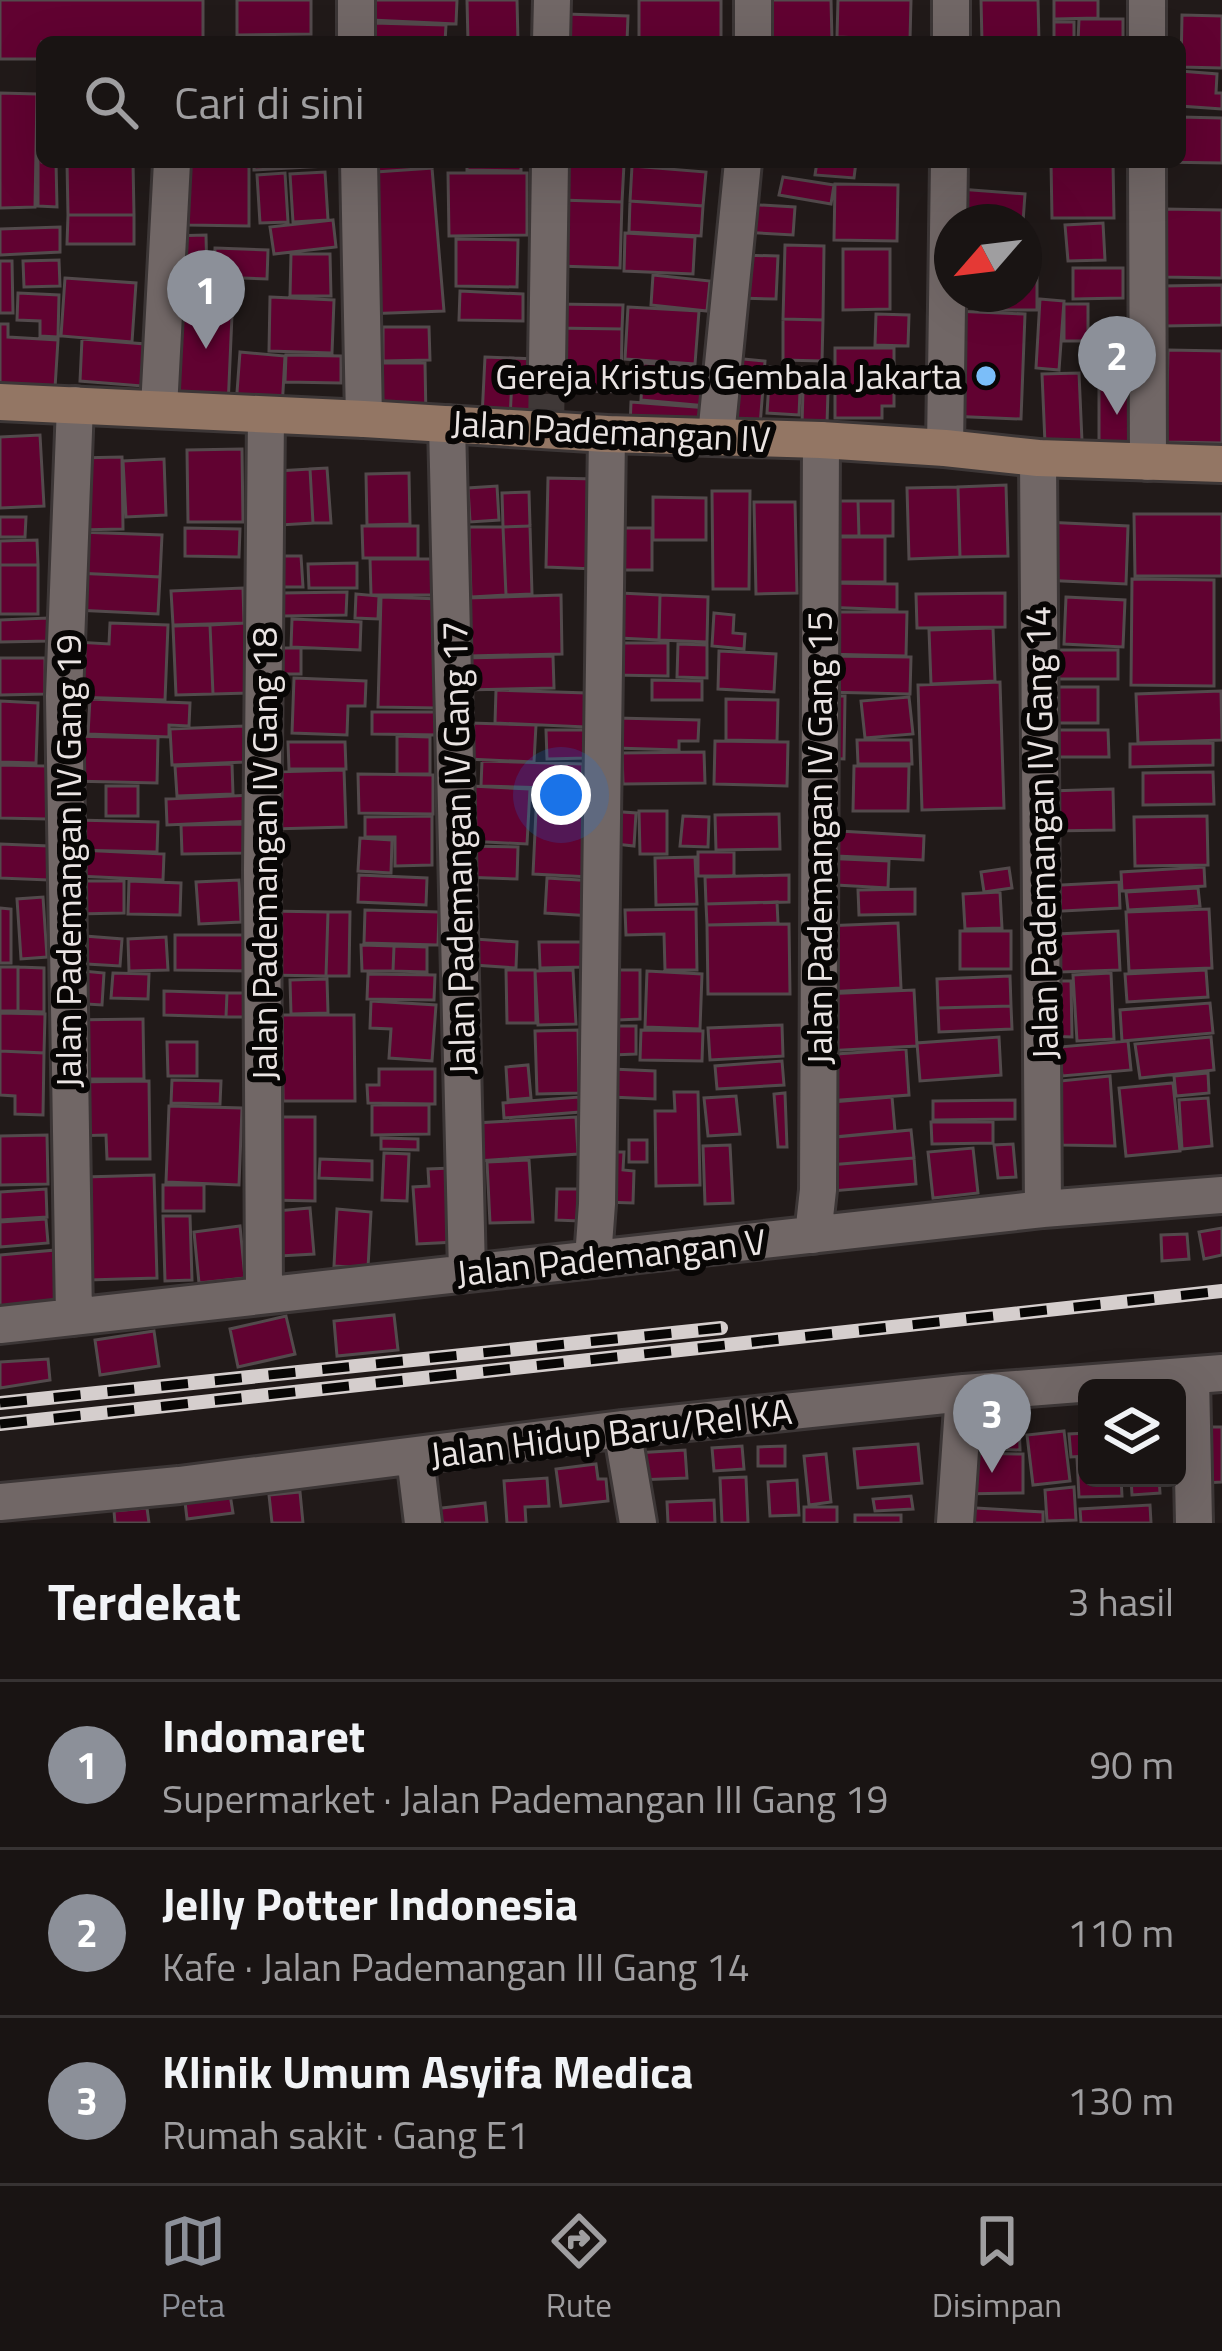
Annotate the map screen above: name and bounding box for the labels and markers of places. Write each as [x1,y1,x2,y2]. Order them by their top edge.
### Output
pin: 1 [167,250,245,349]
pin: 2 [1078,316,1156,415]
place label: Gereja Kristus Gembala Jakarta [495,348,962,403]
marker: Gereja Kristus Gembala Jakarta [973,363,999,389]
pin: 3 [953,1374,1031,1473]

